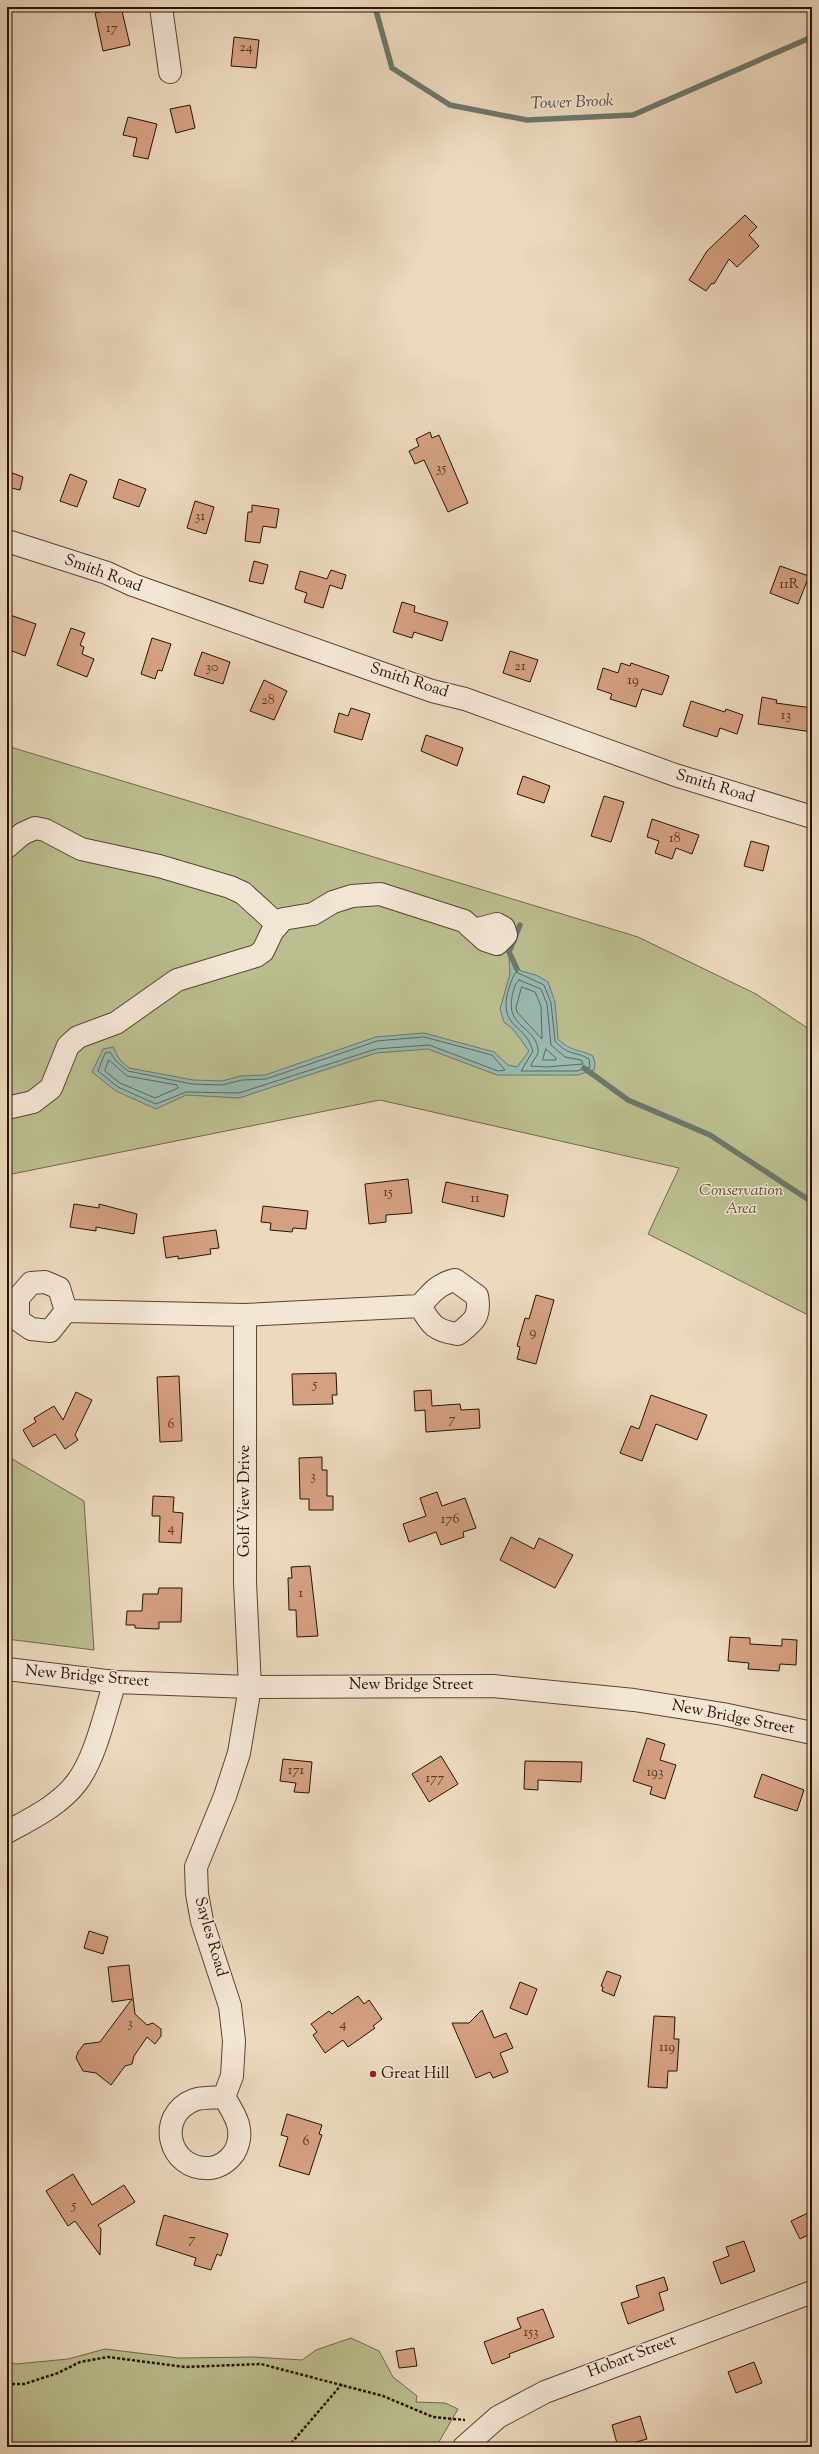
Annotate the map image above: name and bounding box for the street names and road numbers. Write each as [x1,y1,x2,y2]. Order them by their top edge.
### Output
street label: Smith Road [61,549,145,599]
street label: Smith Road [367,657,451,705]
street label: Smith Road [673,764,757,810]
street label: Golf View Drive [234,1445,257,1557]
street label: New Bridge Street [24,1660,151,1694]
street label: New Bridge Street [349,1674,474,1697]
street label: New Bridge Street [670,1695,797,1741]
street label: Sayles Road [188,1894,232,1980]
street label: Hobart Street [584,2329,680,2384]

